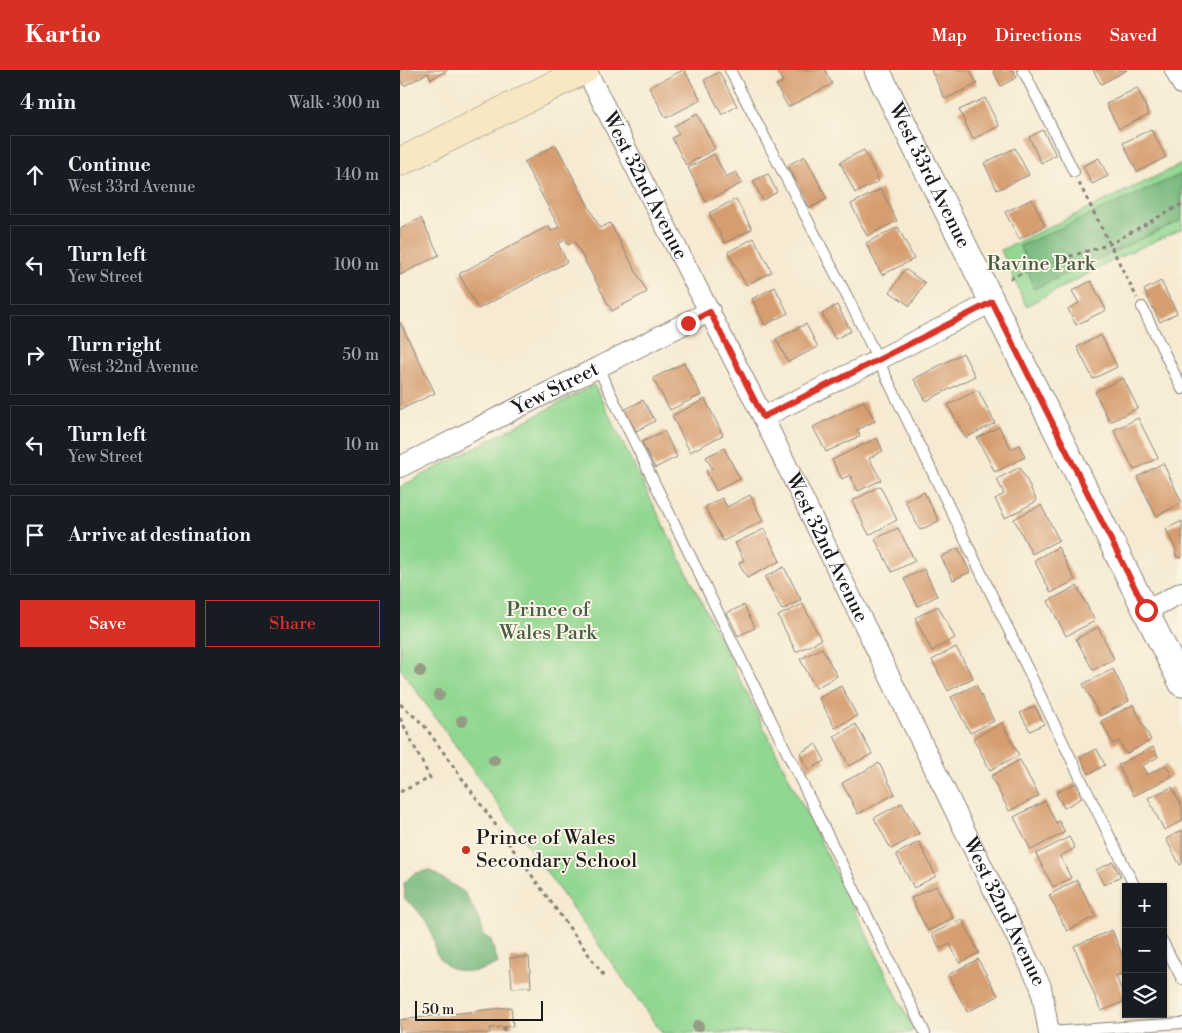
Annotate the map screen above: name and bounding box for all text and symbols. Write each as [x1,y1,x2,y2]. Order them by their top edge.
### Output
text: Kartio [25,20,101,50]
text: Map [931,24,967,47]
text: Directions [995,24,1082,47]
text: Saved [1110,24,1157,47]
text: 4 min [20,90,76,116]
text: Walk · 300 m [289,93,380,113]
street label: West 33rd Avenue [882,98,976,253]
street label: West 32nd Avenue [596,107,693,264]
text: Continue [68,153,151,177]
icon: ahead [21,161,49,189]
text: 140 m [335,165,379,185]
text: West 33rd Avenue [68,177,195,197]
text: Turn left [68,243,147,267]
icon: left [21,251,49,279]
park label: Ravine Park [987,252,1097,277]
text: 100 m [334,255,379,275]
text: Yew Street [68,267,143,287]
route end [677,312,700,335]
text: Turn right [68,333,161,357]
icon: right [21,341,49,369]
text: 50 m [342,345,379,365]
street label: Yew Street [507,356,603,422]
text: West 32nd Avenue [68,357,198,377]
text: Turn left [68,423,147,447]
icon: left [21,431,49,459]
text: 10 m [345,435,379,455]
text: Yew Street [68,447,143,467]
street label: West 32nd Avenue [779,468,874,626]
icon: arrive [21,521,49,549]
text: Arrive at destination [68,523,251,547]
park label: Prince of Wales Park [498,598,598,646]
route start [1135,599,1158,622]
button: Save [20,600,195,647]
button: Share [205,600,380,647]
place label: Prince of Wales Secondary School [476,826,637,874]
street label: West 32nd Avenue [957,832,1051,990]
marker: Prince of Wales Secondary School [460,844,472,856]
map controls [1122,883,1167,1018]
button: + [1122,883,1167,928]
button: − [1122,928,1167,973]
button: layers [1122,973,1167,1018]
scale bar [415,998,542,1021]
text: 50 m [422,1001,454,1019]

